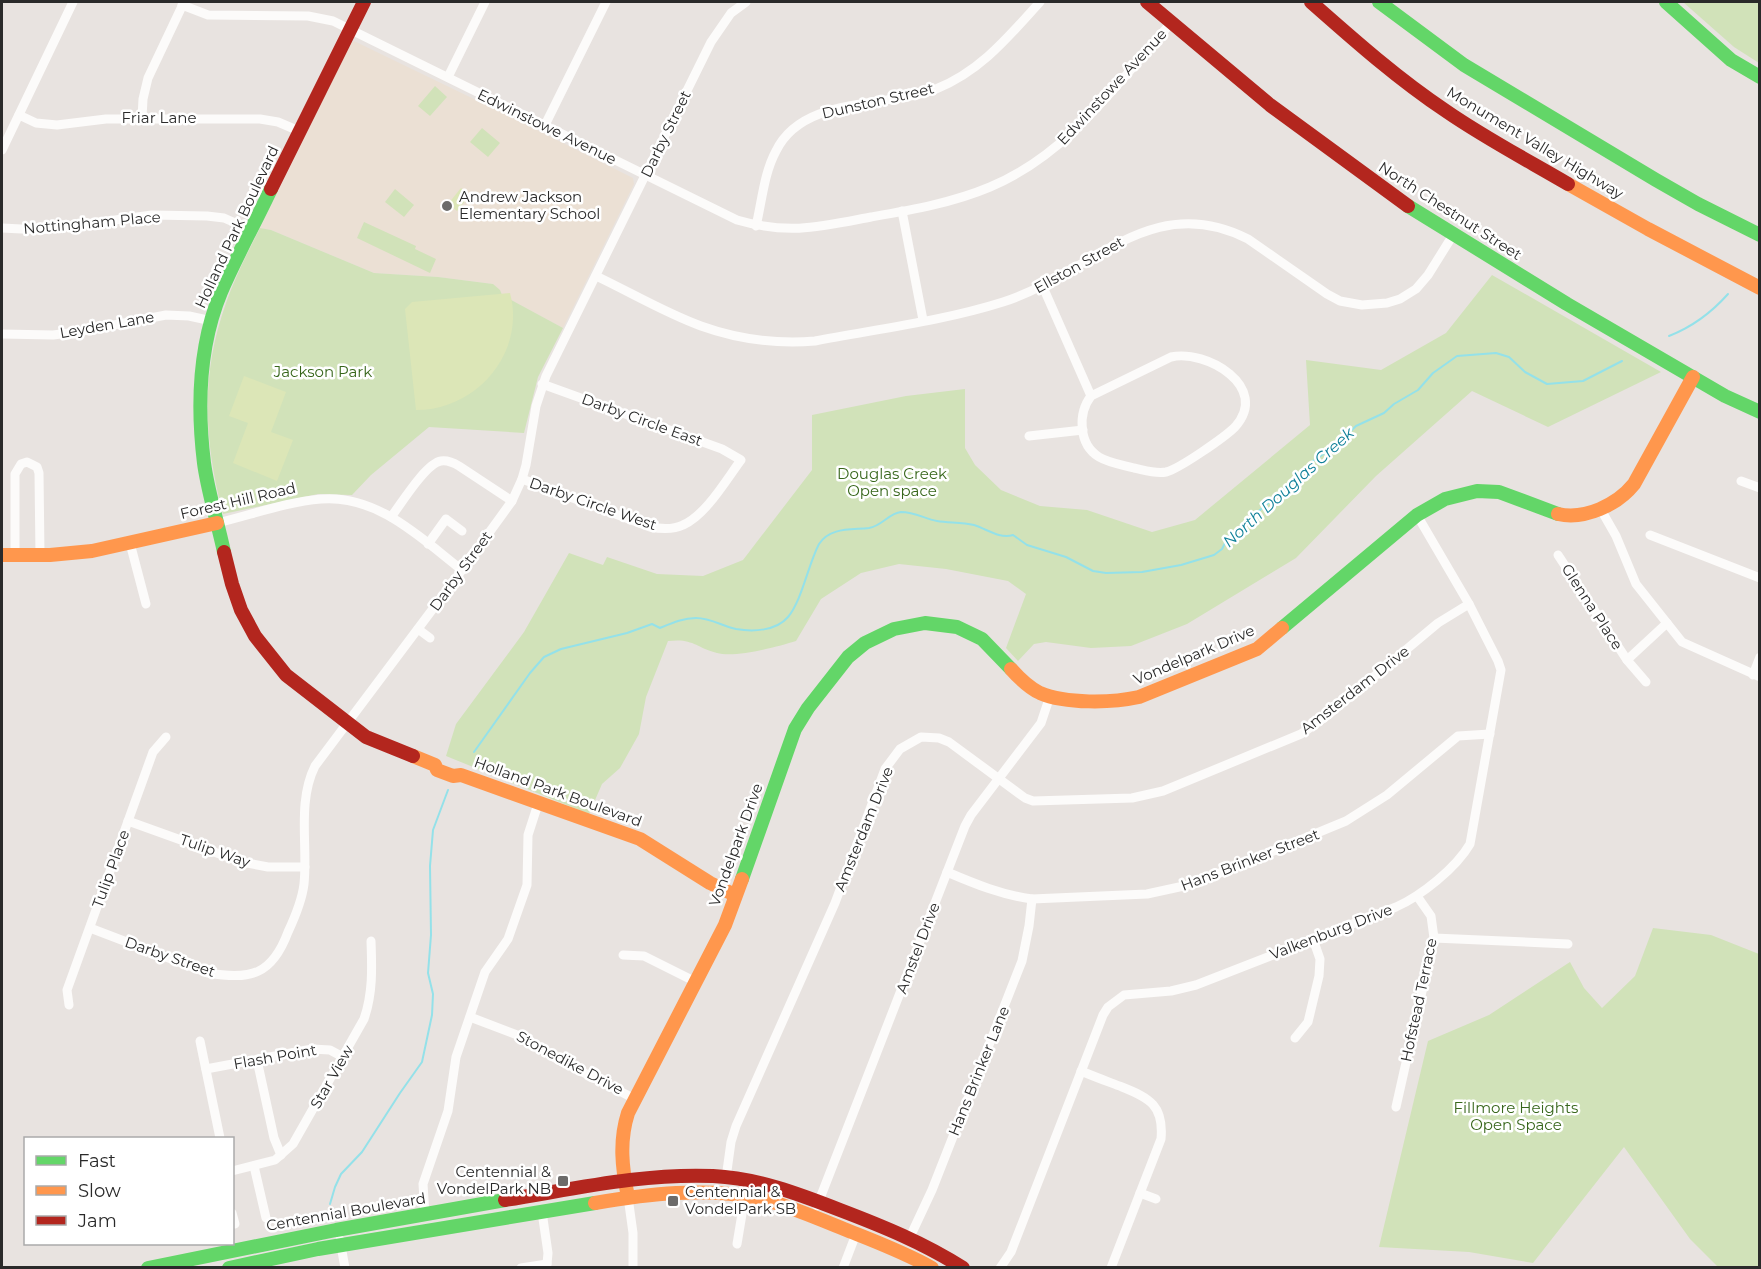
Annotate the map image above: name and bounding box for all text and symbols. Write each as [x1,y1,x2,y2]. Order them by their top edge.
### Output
street label: Edwinstowe Avenue [1053,24,1171,149]
street label: Dunston Street [820,78,936,123]
street label: Monument Valley Highway [1443,82,1628,203]
street label: Edwinstowe Avenue [475,85,620,168]
street label: Darby Street [636,87,695,180]
street label: Friar Lane [122,108,196,127]
street label: Holland Park Boulevard [190,142,283,311]
street label: North Chestnut Street [1375,157,1525,264]
place label: Andrew Jackson Elementary School [459,187,600,223]
marker: Andrew Jackson Elementary School [440,199,454,213]
street label: Nottingham Place [22,207,161,238]
street label: Ellston Street [1030,232,1127,297]
street label: Leyden Lane [58,307,156,342]
park label: Jackson Park [273,362,372,381]
street label: Darby Circle East [579,389,705,450]
water label: North Douglas Creek [1219,422,1359,551]
park label: Douglas Creek Open space [837,464,947,500]
street label: Darby Circle West [527,473,659,534]
street label: Forest Hill Road [178,478,298,523]
street label: Darby Street [425,527,496,615]
street label: Glenna Place [1558,560,1627,653]
street label: Vondelpark Drive [1130,620,1257,689]
street label: Amsterdam Drive [1297,641,1413,738]
street label: Holland Park Boulevard [472,752,645,831]
street label: Amsterdam Drive [830,764,897,894]
street label: Vondelpark Drive [704,781,767,909]
street label: Hans Brinker Street [1178,824,1322,895]
street label: Tulip Place [88,827,133,910]
street label: Tulip Way [177,830,254,872]
street label: Valkenburg Drive [1267,899,1395,964]
street label: Amstel Drive [891,900,944,996]
street label: Darby Street [122,932,218,981]
street label: Hofstead Terrace [1396,936,1441,1063]
street label: Hans Brinker Lane [944,1003,1013,1139]
street label: Stonedike Drive [513,1026,627,1099]
street label: Flash Point [232,1040,318,1073]
street label: Star View [306,1041,358,1112]
park label: Fillmore Heights Open Space [1454,1098,1578,1134]
legend [24,1137,234,1245]
text: Fast [78,1150,116,1172]
place label: Centennial & VondelPark NB [437,1162,551,1198]
marker: Centennial & VondelPark NB [556,1174,570,1188]
text: Slow [78,1180,121,1202]
place label: Centennial & VondelPark SB [685,1182,796,1218]
street label: Centennial Boulevard [265,1188,427,1235]
marker: Centennial & VondelPark SB [666,1194,680,1208]
text: Jam [77,1210,117,1232]

